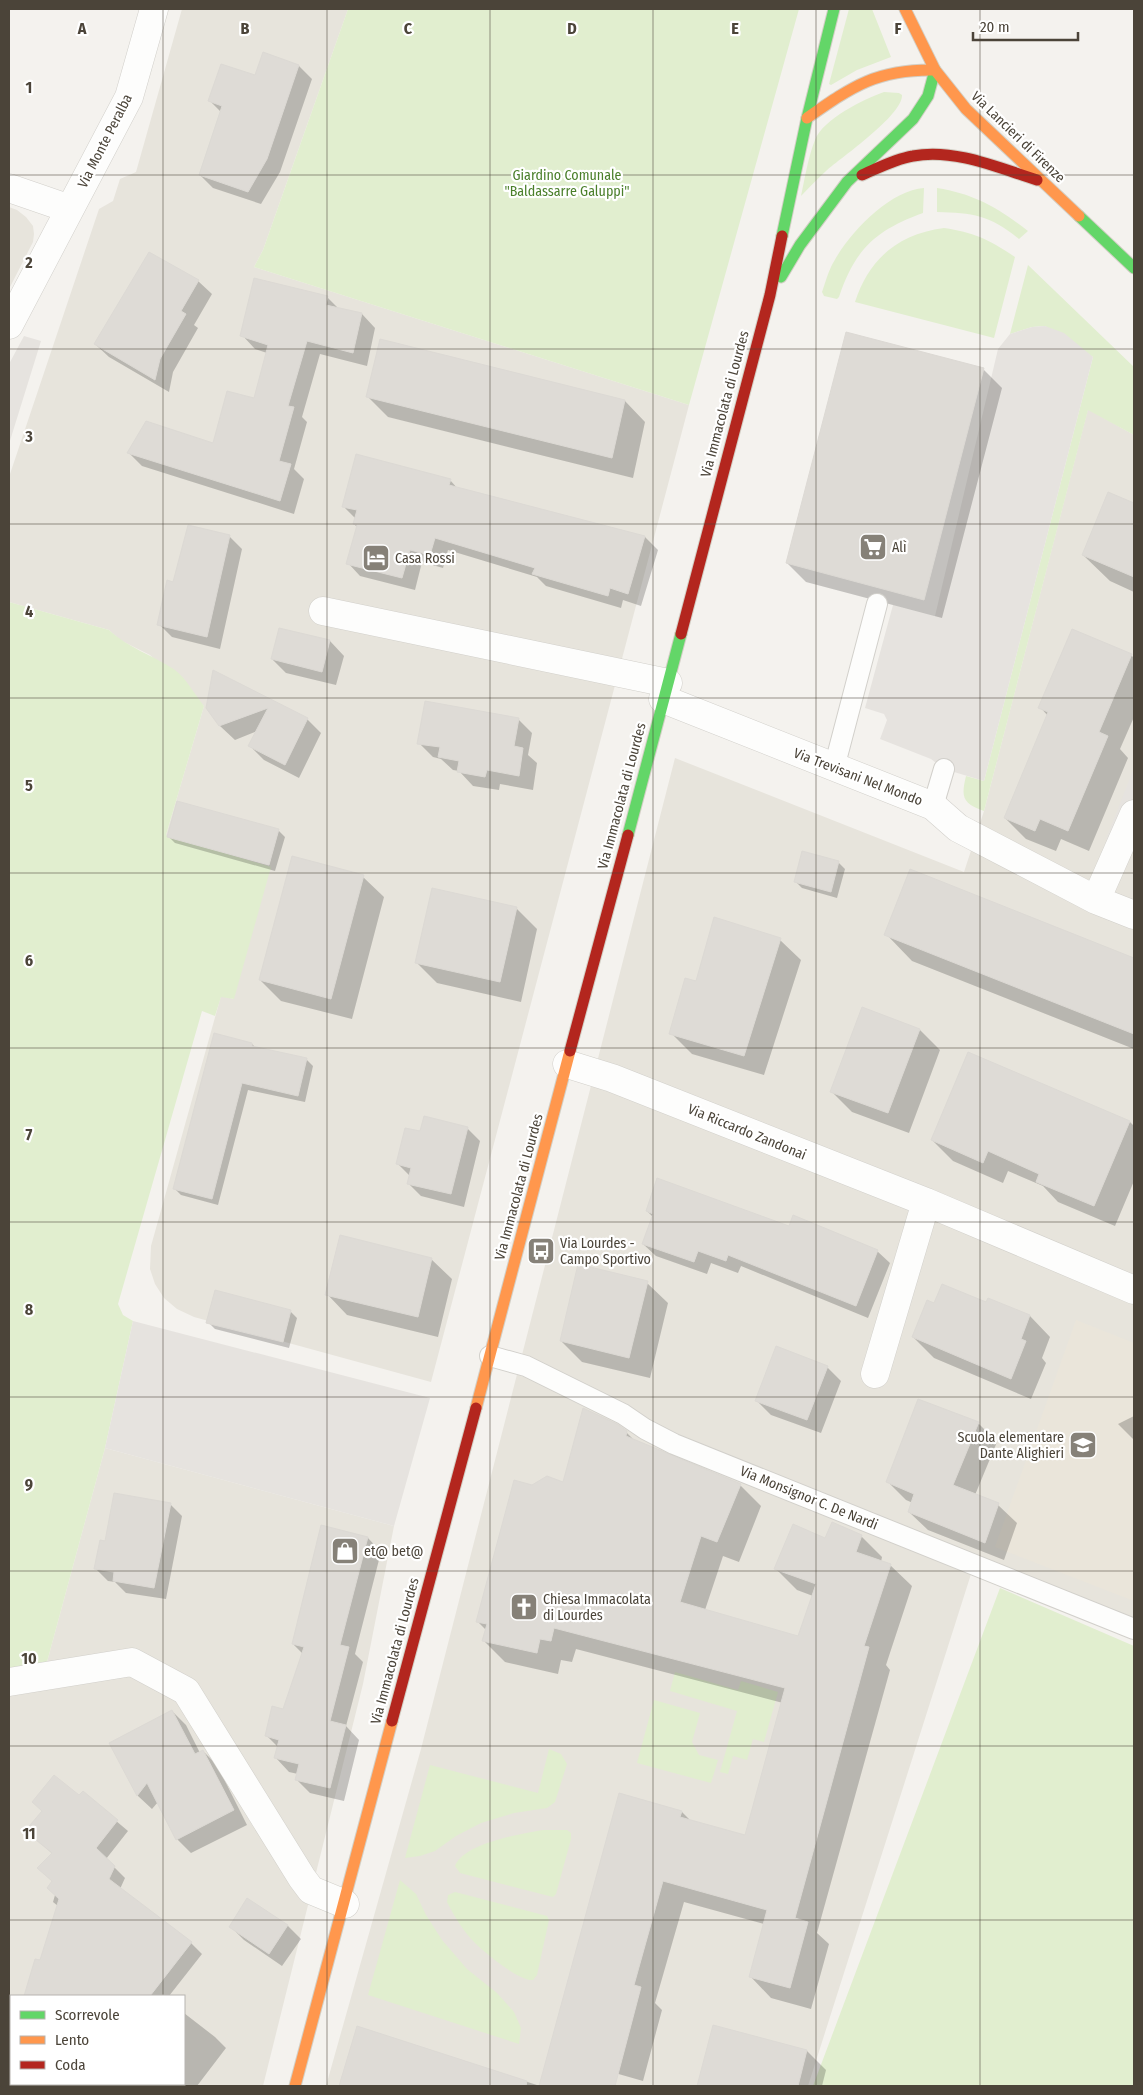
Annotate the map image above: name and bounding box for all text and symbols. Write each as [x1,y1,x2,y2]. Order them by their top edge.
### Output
scale bar [973,10,1078,42]
text: 20 m [980,18,1010,36]
text: A [77,19,87,38]
text: B [241,19,250,38]
text: C [404,19,413,38]
text: D [567,19,577,38]
text: E [731,19,739,38]
text: F [894,19,902,38]
text: 1 [26,78,32,97]
street label: Via Lancieri di Firenze [968,88,1069,186]
street label: Via Monte Peralba [74,91,136,191]
park label: Giardino Comunale "Baldassarre Galuppi" [504,167,630,200]
text: 2 [24,253,33,272]
street label: Via Immacolata di Lourdes [697,329,753,479]
text: 3 [24,427,33,446]
supermarket icon: Alì [858,532,888,562]
place label: Alì [892,539,907,556]
hotel icon: Casa Rossi [361,543,391,573]
place label: Casa Rossi [395,550,455,567]
text: 4 [25,602,33,621]
street label: Via Immacolata di Lourdes [594,721,650,871]
street label: Via Trevisani Nel Mondo [791,745,925,809]
text: 5 [25,776,33,795]
text: 6 [25,951,33,970]
street label: Via Riccardo Zandonai [685,1100,809,1164]
street label: Via Immacolata di Lourdes [491,1112,547,1262]
text: 7 [26,1125,33,1144]
place label: Via Lourdes - Campo Sportivo [560,1235,651,1268]
bus stop icon: Via Lourdes - Campo Sportivo [526,1236,556,1266]
text: 8 [25,1300,34,1319]
place label: Scuola elementare Dante Alighieri [957,1429,1064,1462]
school or university icon: Scuola elementare Dante Alighieri [1068,1430,1098,1460]
street label: Via Monsignor C. De Nardi [738,1463,880,1533]
text: 9 [25,1475,33,1494]
shop icon: et@ bet@ [330,1536,360,1566]
place label: et@ bet@ [364,1543,423,1560]
street label: Via Immacolata di Lourdes [367,1576,423,1726]
place label: Chiesa Immacolata di Lourdes [543,1591,651,1624]
church icon: Chiesa Immacolata di Lourdes [509,1592,539,1622]
text: 10 [21,1649,37,1668]
text: 11 [22,1824,36,1843]
legend [10,1995,185,2085]
text: Scorrevole [55,2006,120,2024]
text: Lento [55,2031,89,2049]
text: Coda [55,2056,86,2074]

